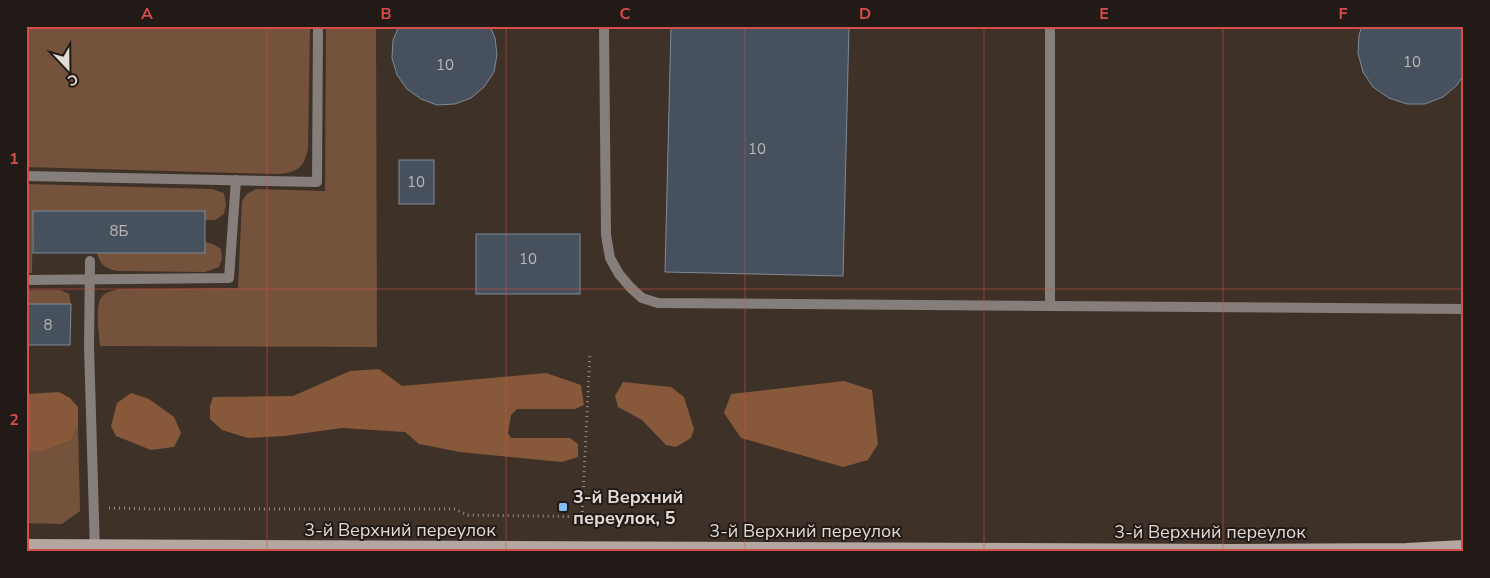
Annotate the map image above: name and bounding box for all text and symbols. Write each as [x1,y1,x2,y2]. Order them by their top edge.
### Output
text: A [141,3,153,25]
text: B [380,3,392,25]
text: C [620,3,631,25]
text: D [859,3,871,25]
text: E [1099,3,1109,25]
text: F [1339,3,1348,25]
north arrow [42,42,92,92]
house number: 10 [1403,52,1421,72]
house number: 10 [436,55,454,75]
text: С [64,69,81,90]
house number: 10 [748,139,766,159]
text: 1 [9,148,19,170]
house number: 10 [407,172,425,192]
house number: 8Б [110,221,129,241]
house number: 10 [519,249,537,269]
house number: 8 [43,315,53,335]
text: 2 [9,409,19,431]
place label: 3-й Верхний переулок, 5 [573,485,683,530]
marker: 3-й Верхний переулок, 5 [557,501,569,513]
street label: 3-й Верхний переулок [304,518,496,542]
street label: 3-й Верхний переулок [709,519,901,543]
street label: 3-й Верхний переулок [1114,520,1306,544]

